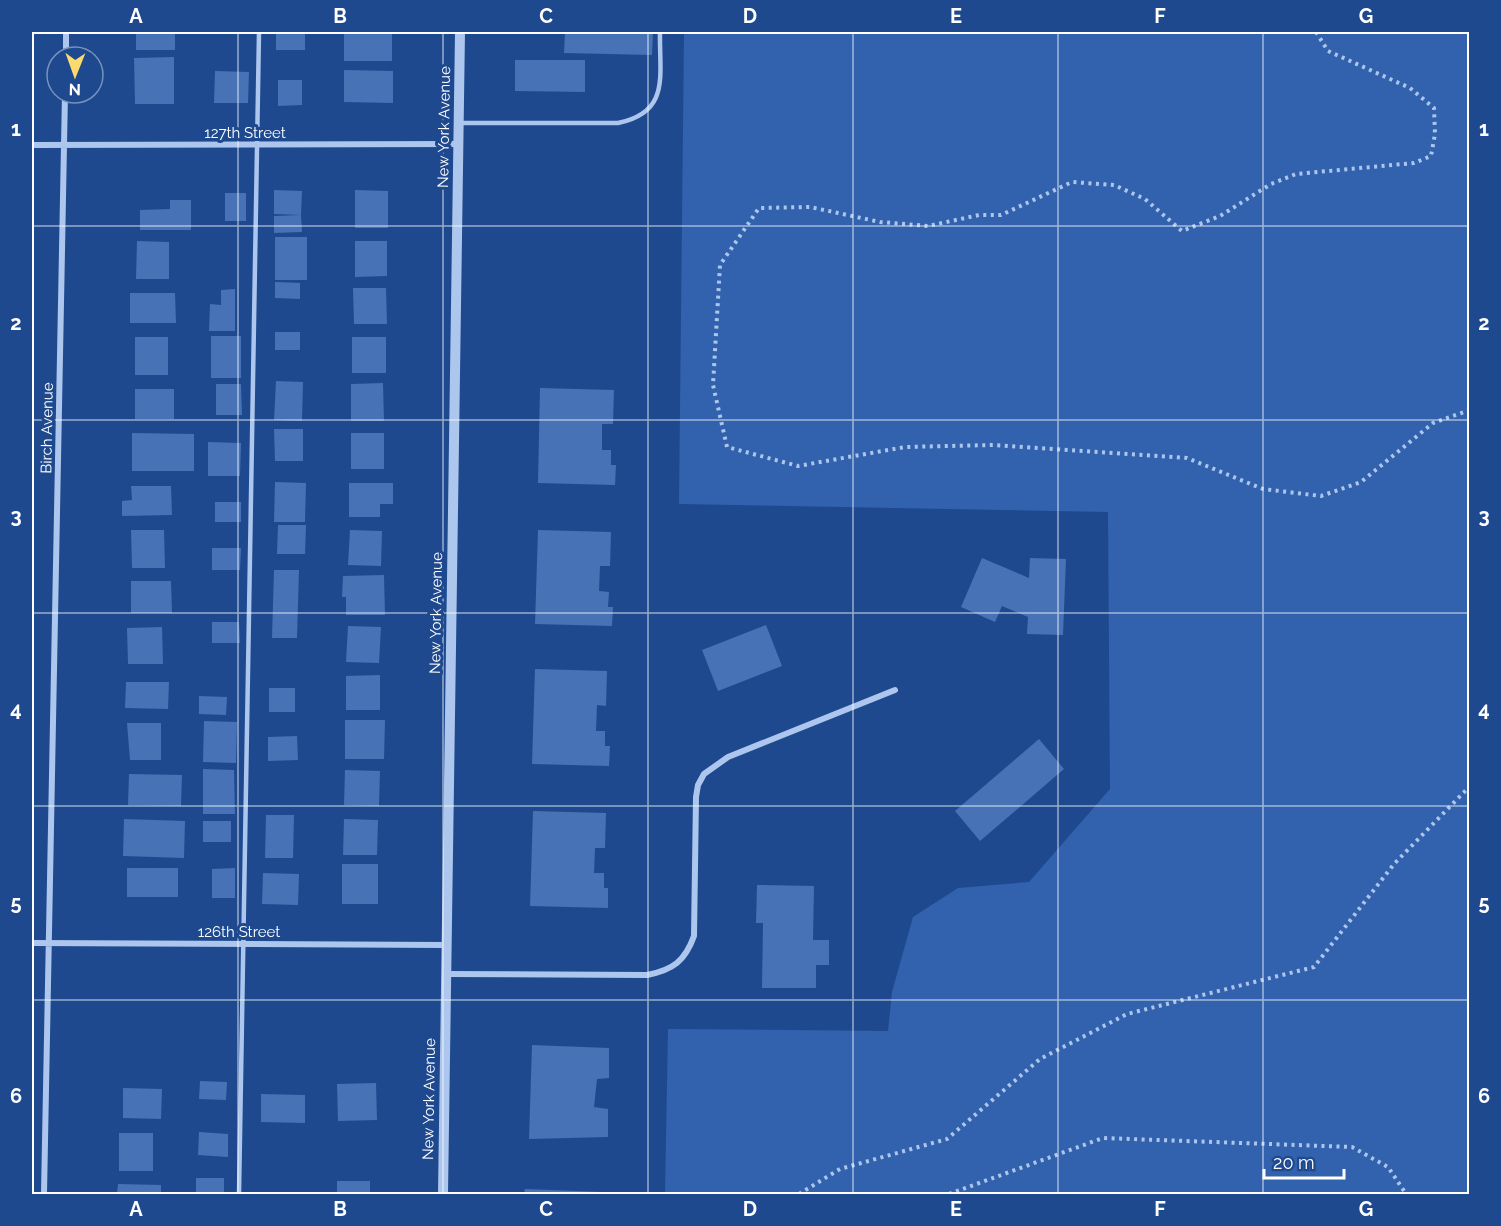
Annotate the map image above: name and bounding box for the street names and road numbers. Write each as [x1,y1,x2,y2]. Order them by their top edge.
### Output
street label: New York Avenue [434,66,454,188]
street label: 127th Street [204,124,286,142]
street label: Birch Avenue [37,382,57,474]
street label: New York Avenue [426,552,446,674]
street label: 126th Street [198,923,280,941]
street label: New York Avenue [419,1038,439,1160]

